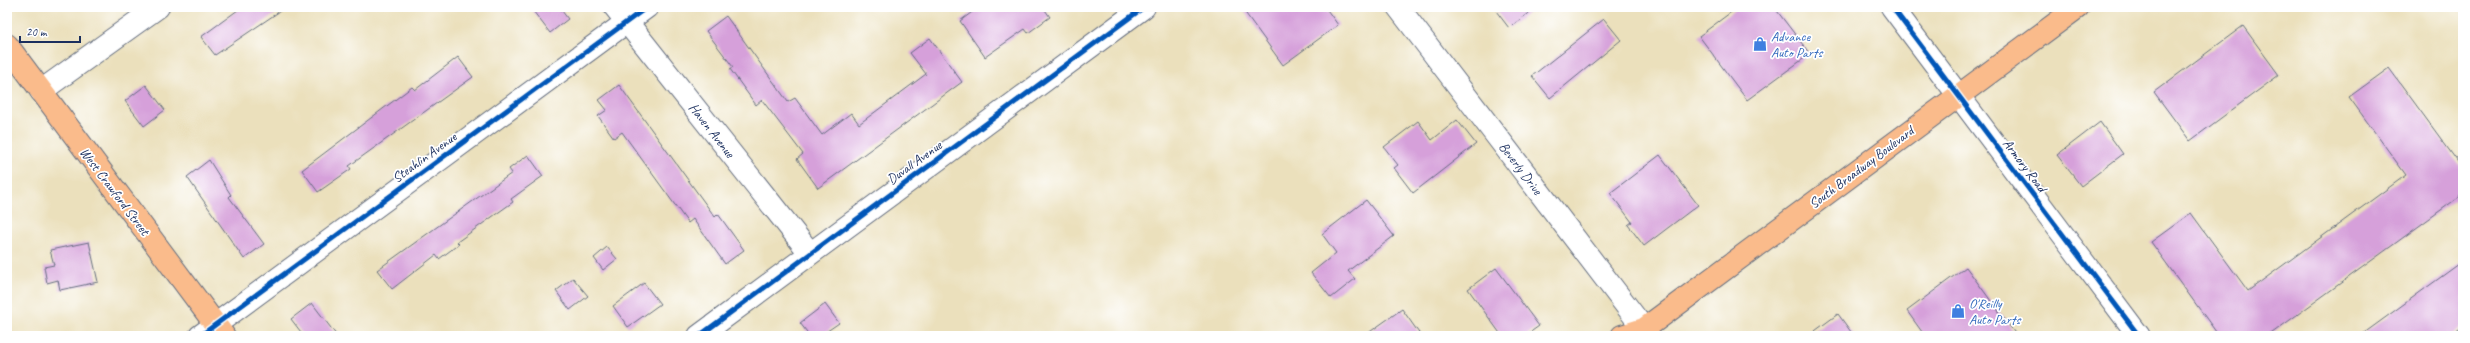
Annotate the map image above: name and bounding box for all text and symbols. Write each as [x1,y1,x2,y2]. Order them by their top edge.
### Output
scale bar [20,18,80,44]
text: 20 m [26,24,48,40]
place label: Advance Auto Parts [1771,28,1823,61]
shop icon: Advance Auto Parts [1752,36,1768,52]
street label: Haven Avenue [685,100,739,162]
street label: South Broadway Boulevard [1806,121,1919,212]
street label: Steahlin Avenue [389,128,461,186]
street label: Armory Road [1999,135,2052,197]
street label: Duvall Avenue [883,136,946,188]
street label: Beverly Drive [1495,139,1547,199]
street label: West Crawford Street [76,144,154,240]
place label: O'Reilly Auto Parts [1969,295,2021,328]
shop icon: O'Reilly Auto Parts [1950,303,1966,319]

